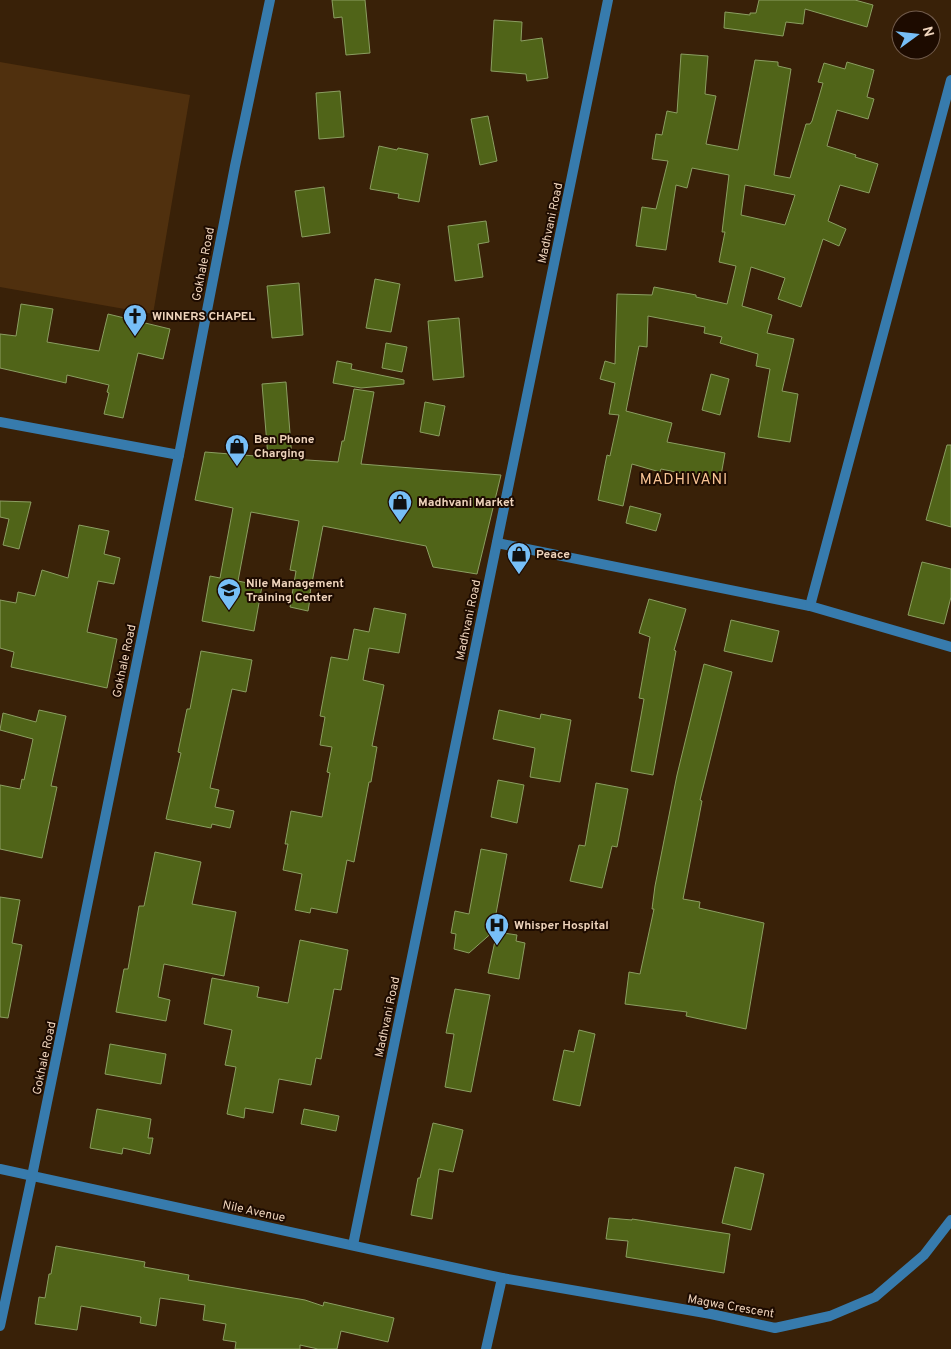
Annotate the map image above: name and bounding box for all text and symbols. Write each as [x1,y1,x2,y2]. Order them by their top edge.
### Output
north arrow [891,10,941,60]
text: N [918,25,937,39]
street label: Madhvani Road [535,181,567,265]
street label: Gokhale Road [189,226,219,302]
church icon: WINNERS CHAPEL [122,303,148,337]
place label: WINNERS CHAPEL [152,309,255,325]
place label: Ben Phone Charging [254,432,315,462]
shop icon: Ben Phone Charging [224,433,250,467]
district label: MADHIVANI [640,471,728,490]
shop icon: Madhvani Market [387,489,413,523]
place label: Madhvani Market [418,495,515,511]
shop icon: Peace [506,541,532,575]
place label: Peace [536,547,570,563]
place label: Nile Management Training Center [246,576,344,606]
school or university icon: Nile Management Training Center [216,577,242,611]
street label: Madhvani Road [453,578,485,662]
street label: Gokhale Road [109,623,141,699]
hospital icon: Whisper Hospital [484,912,510,946]
place label: Whisper Hospital [514,918,609,934]
street label: Madhvani Road [372,975,404,1059]
street label: Gokhale Road [29,1020,61,1096]
street label: Nile Avenue [221,1198,287,1226]
street label: Magwa Crescent [686,1291,775,1322]

